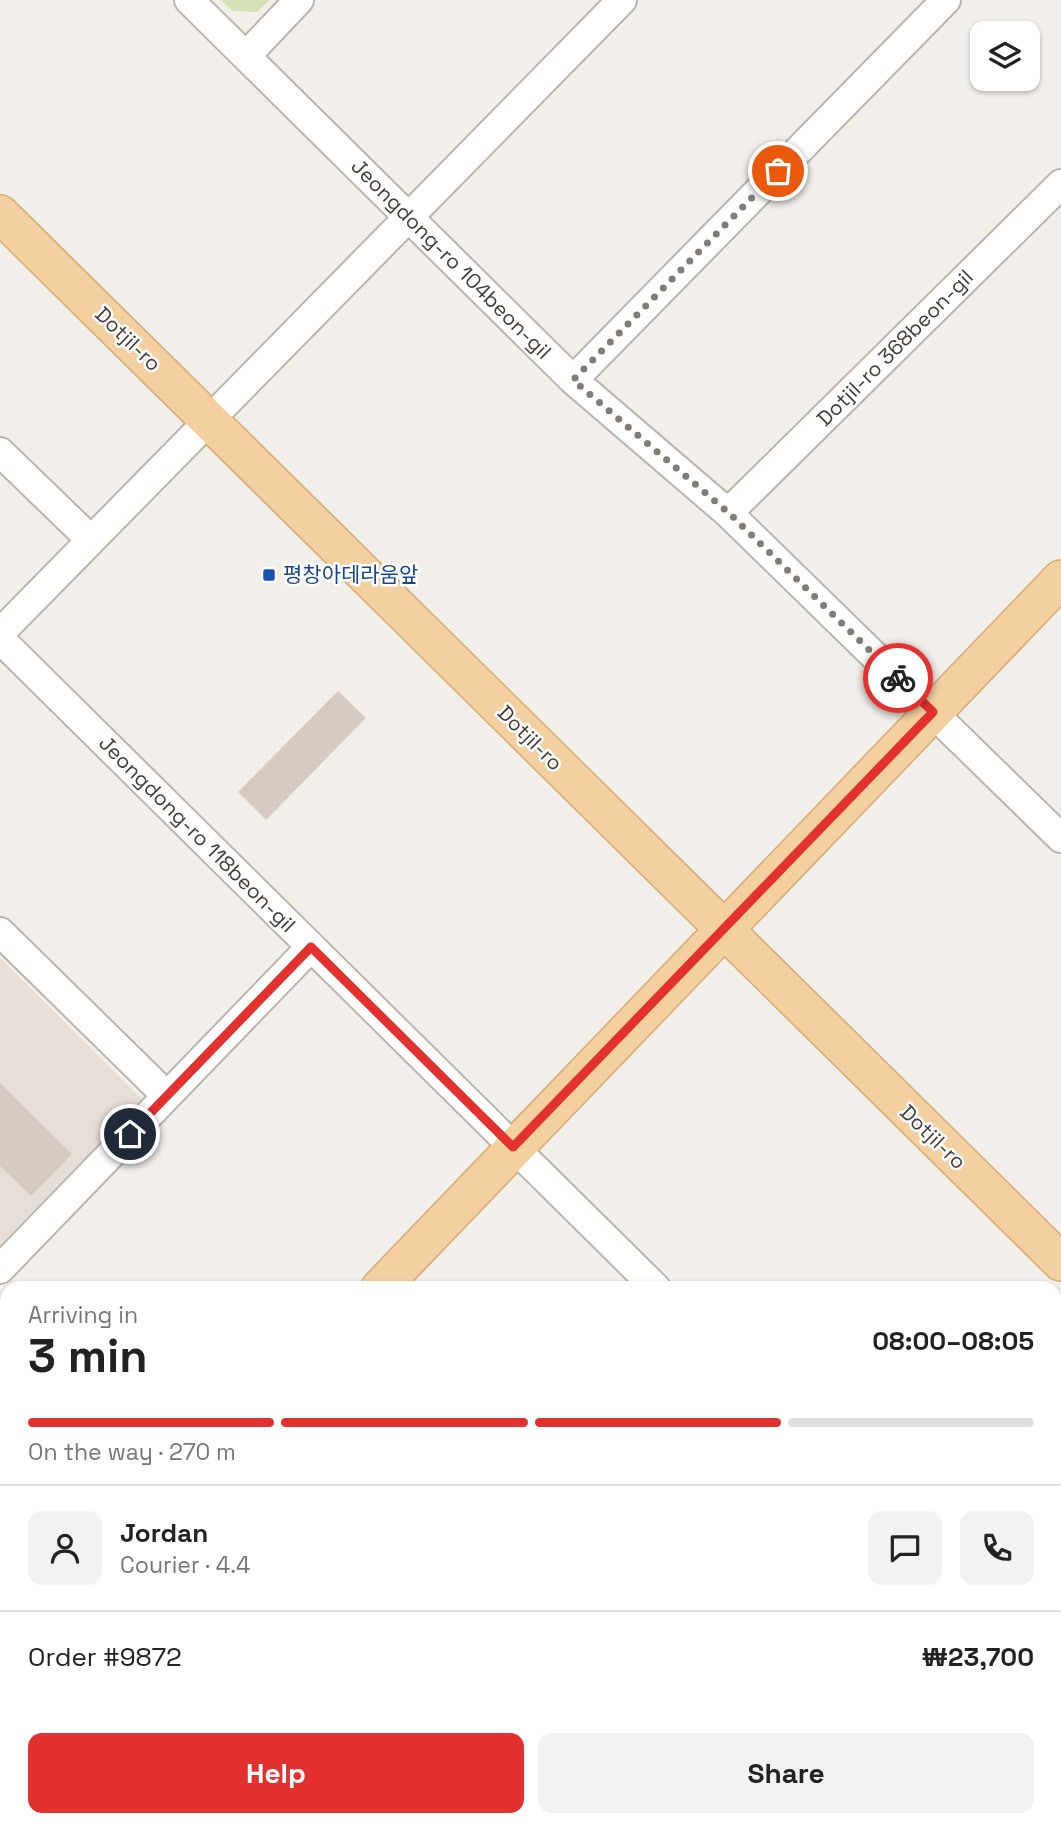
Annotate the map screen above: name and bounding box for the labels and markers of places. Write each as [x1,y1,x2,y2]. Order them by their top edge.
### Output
pin [748,141,808,201]
place label: 평창아데라움앞 [283,561,418,588]
marker: 평창아데라움앞 [261,567,277,583]
pin [100,1104,160,1164]

